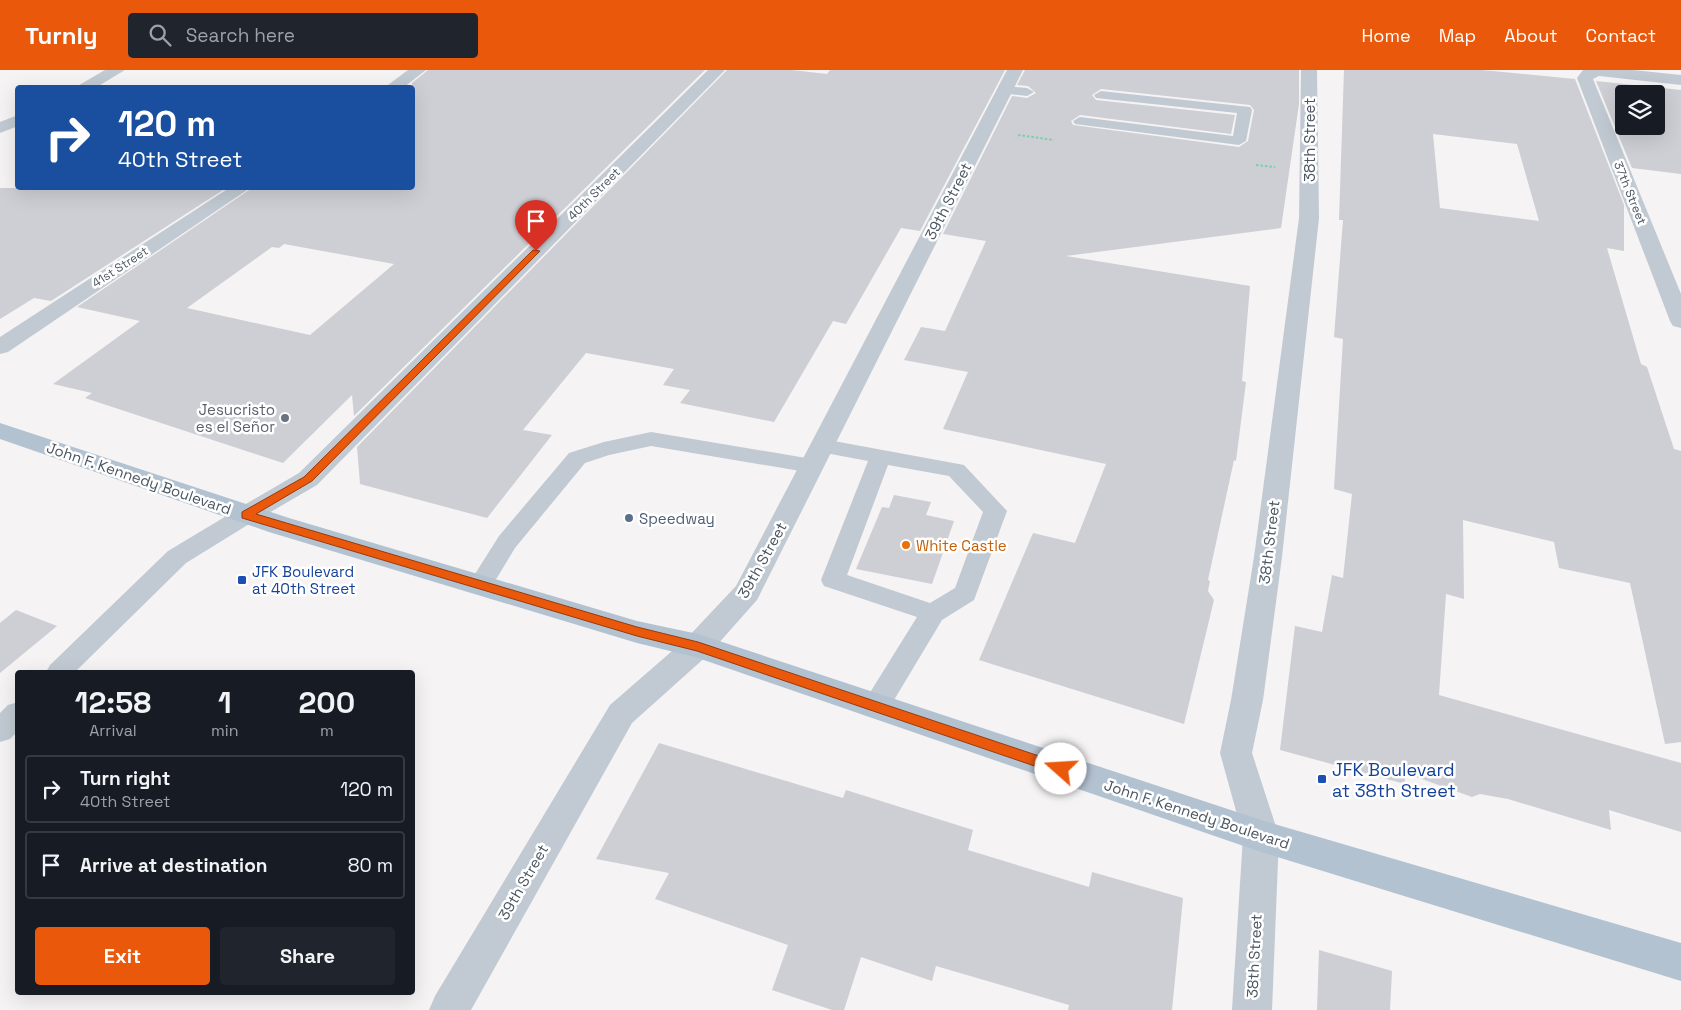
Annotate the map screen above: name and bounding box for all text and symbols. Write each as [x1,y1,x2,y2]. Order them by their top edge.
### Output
search box [128,13,478,58]
text: Turnly [25,20,98,51]
icon: search [146,21,174,49]
text: Search here [186,23,295,48]
text: Home [1362,24,1411,47]
text: Map [1439,24,1476,47]
text: About [1504,24,1558,47]
text: Contact [1586,24,1656,47]
map controls [1615,85,1665,135]
button: layers [1615,85,1665,135]
street label: 38th Street [1300,98,1319,182]
text: 120 m [118,102,216,146]
icon: right [35,105,100,170]
text: 40th Street [118,145,242,173]
street label: 39th Street [920,159,976,243]
street label: 37th Street [1610,159,1650,227]
street label: 40th Street [564,164,624,224]
pin [515,200,557,251]
icon: arrive [522,207,550,235]
street label: 41st Street [89,243,151,291]
place label: Jesucristo es el Señor [196,400,275,436]
marker: Jesucristo es el Señor [279,412,291,424]
street label: John F. Kennedy Boulevard [44,437,234,519]
street label: 38th Street [1254,499,1284,585]
place label: Speedway [639,509,715,528]
marker: Speedway [623,512,635,524]
street label: 39th Street [733,519,791,601]
place label: White Castle [916,536,1007,555]
marker: White Castle [900,539,912,551]
place label: JFK Boulevard at 40th Street [252,562,356,598]
marker: JFK Boulevard at 40th Street [236,574,248,586]
text: 12:58 [75,683,151,722]
text: 1 [218,683,232,722]
text: 200 [298,683,355,722]
text: Arrival [89,720,137,741]
text: min [211,720,239,741]
text: m [320,720,334,741]
position arrow [1034,742,1086,794]
place label: JFK Boulevard at 38th Street [1332,758,1456,802]
text: Turn right [80,766,170,791]
marker: JFK Boulevard at 38th Street [1316,773,1328,785]
icon: right [37,775,65,803]
street label: John F. Kennedy Boulevard [1102,775,1292,853]
text: 120 m [340,777,393,802]
text: 40th Street [80,791,170,812]
street label: 39th Street [494,841,552,923]
icon: arrive [37,851,65,879]
text: Arrive at destination [80,853,268,878]
text: 80 m [348,853,393,878]
street label: 38th Street [1242,913,1266,999]
button: Exit [35,927,210,985]
button: Share [220,927,395,985]

